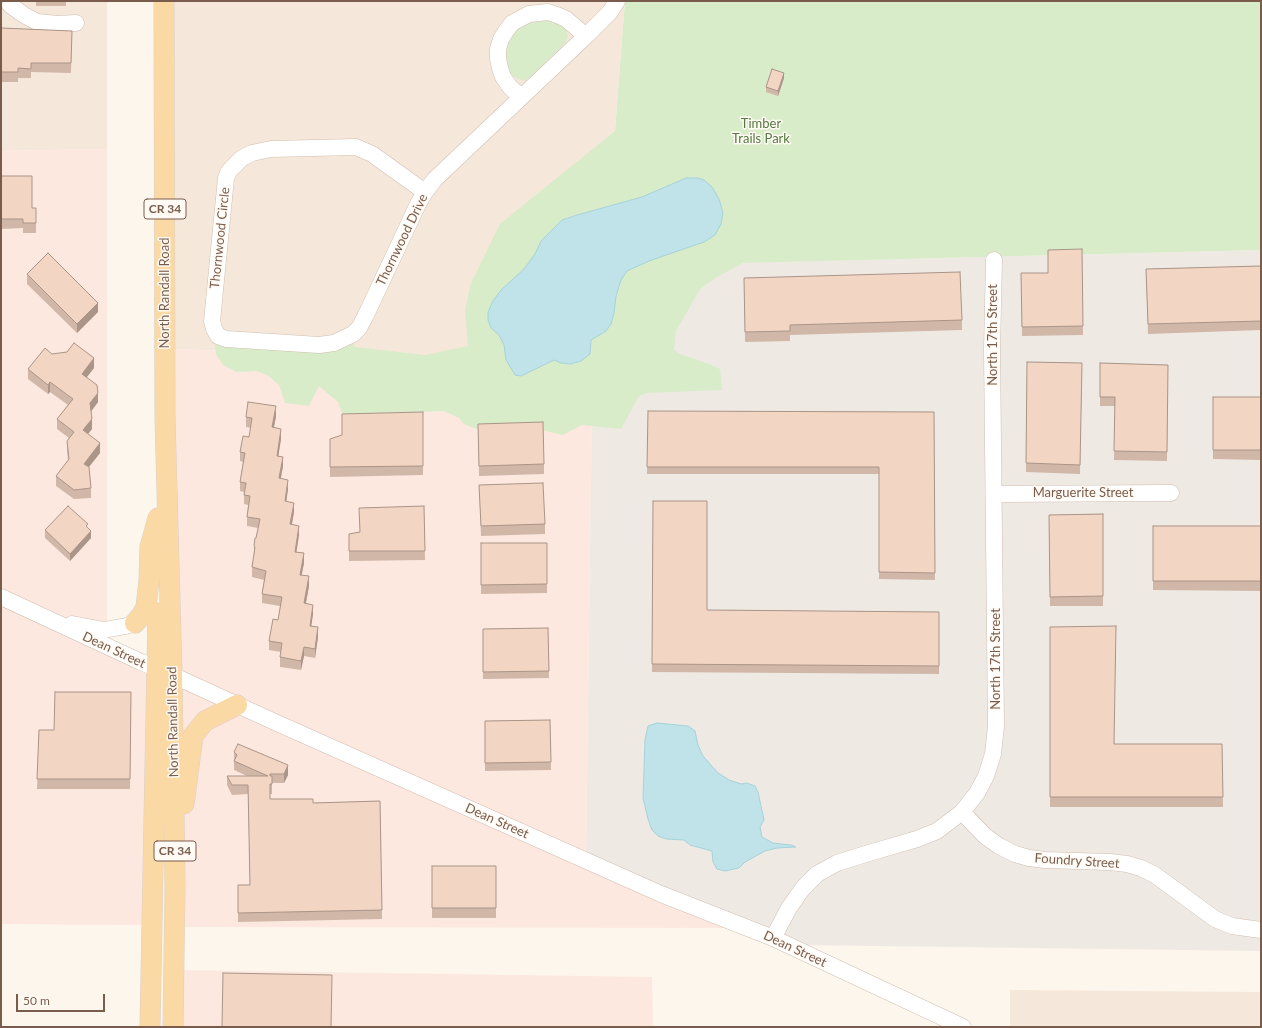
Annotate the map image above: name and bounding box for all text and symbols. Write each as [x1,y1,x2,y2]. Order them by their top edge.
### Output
park label: Timber Trails Park [732,116,790,147]
street label: Thornwood Circle [207,186,233,290]
street label: Thornwood Drive [373,191,431,289]
road number: CR 34 [144,199,186,219]
street label: North Randall Road [157,238,173,348]
street label: North 17th Street [985,284,1001,386]
street label: Marguerite Street [1033,485,1133,501]
street label: North 17th Street [988,608,1004,710]
street label: Dean Street [80,629,148,671]
street label: North Randall Road [164,666,182,778]
street label: Dean Street [463,800,531,842]
road number: CR 34 [154,841,196,861]
street label: Foundry Street [1034,850,1120,872]
street label: Dean Street [761,928,829,970]
scale bar [18,986,107,1012]
text: 50 m [23,993,50,1008]

